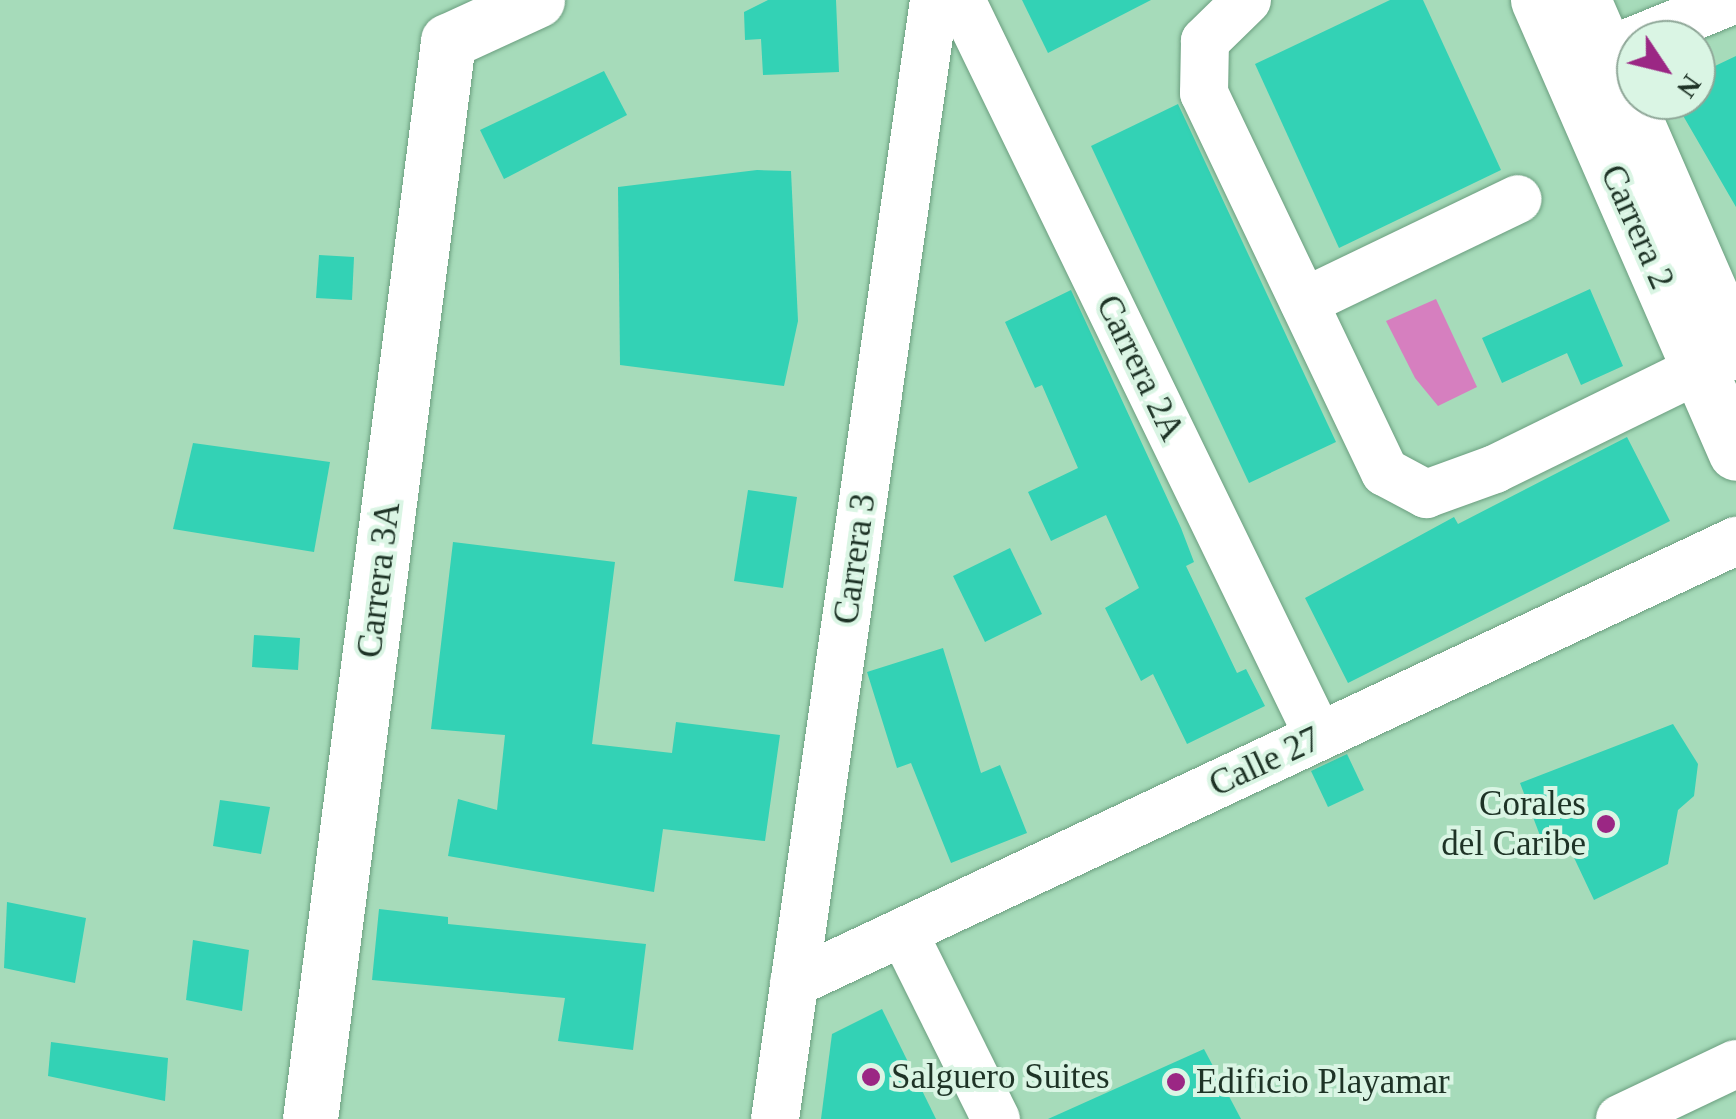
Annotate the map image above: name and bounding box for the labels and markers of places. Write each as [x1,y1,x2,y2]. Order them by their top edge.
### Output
place label: Corales del Caribe [1441,783,1586,865]
marker: Corales del Caribe [1595,813,1617,835]
place label: Salguero Suites [891,1056,1110,1098]
place label: Edificio Playamar [1196,1061,1450,1103]
marker: Salguero Suites [860,1066,882,1088]
marker: Edificio Playamar [1165,1071,1187,1093]

